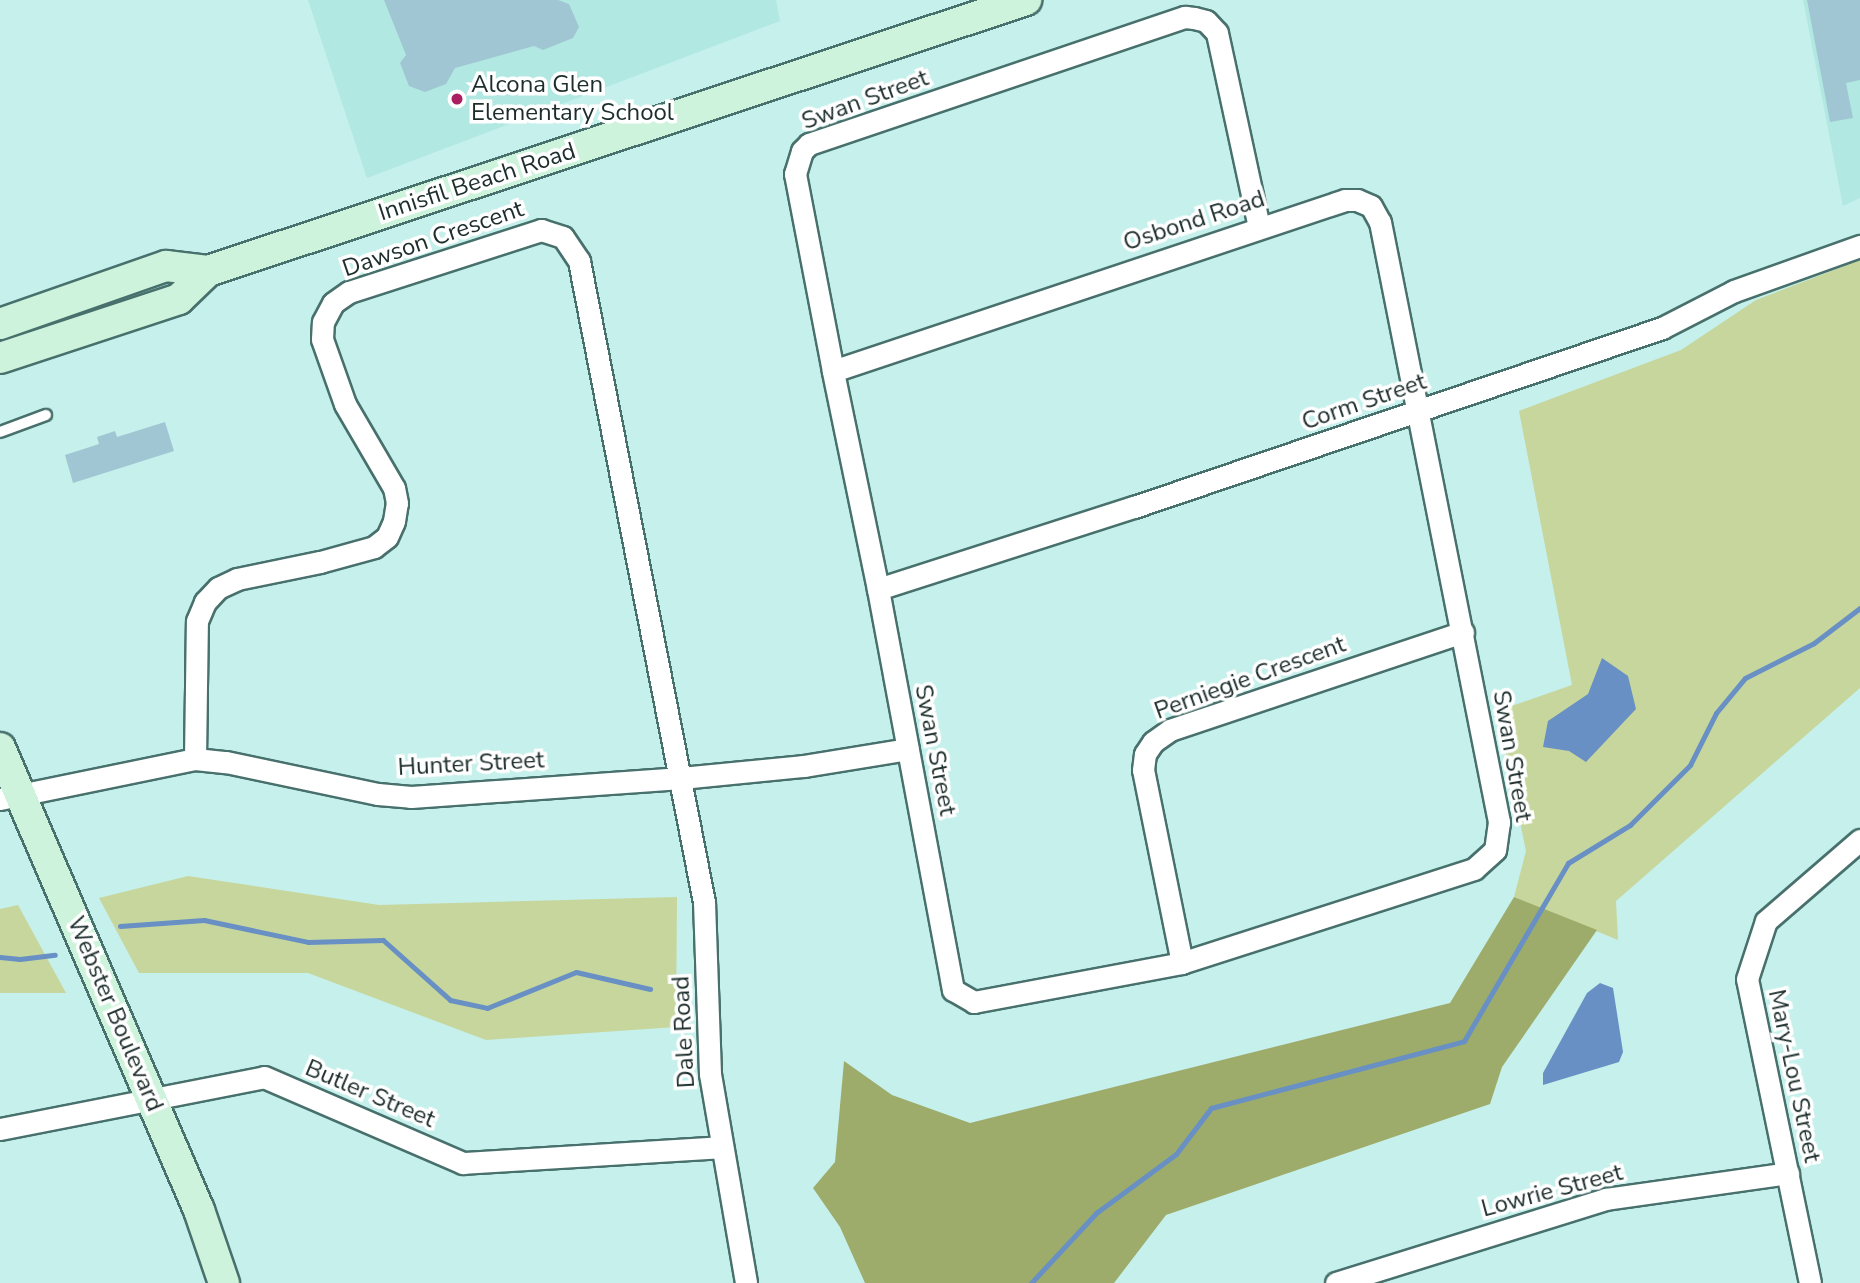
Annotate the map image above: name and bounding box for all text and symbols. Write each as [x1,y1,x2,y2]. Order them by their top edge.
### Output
street label: Swan Street [798,64,932,136]
place label: Alcona Glen Elementary School [471,71,674,127]
marker: Alcona Glen Elementary School [449,91,465,107]
street label: Innisfil Beach Road [375,137,579,227]
street label: Osbond Road [1120,185,1268,257]
street label: Dawson Crescent [339,195,527,283]
street label: Corm Street [1298,367,1430,437]
street label: Perniegie Crescent [1151,630,1349,726]
street label: Swan Street [908,682,962,818]
street label: Swan Street [1486,688,1538,824]
street label: Hunter Street [397,746,545,782]
street label: Webster Boulevard [61,912,169,1116]
street label: Dale Road [667,975,701,1089]
street label: Mary-Lou Street [1762,987,1826,1165]
street label: Butler Street [301,1054,439,1134]
street label: Lowrie Street [1478,1158,1626,1224]

